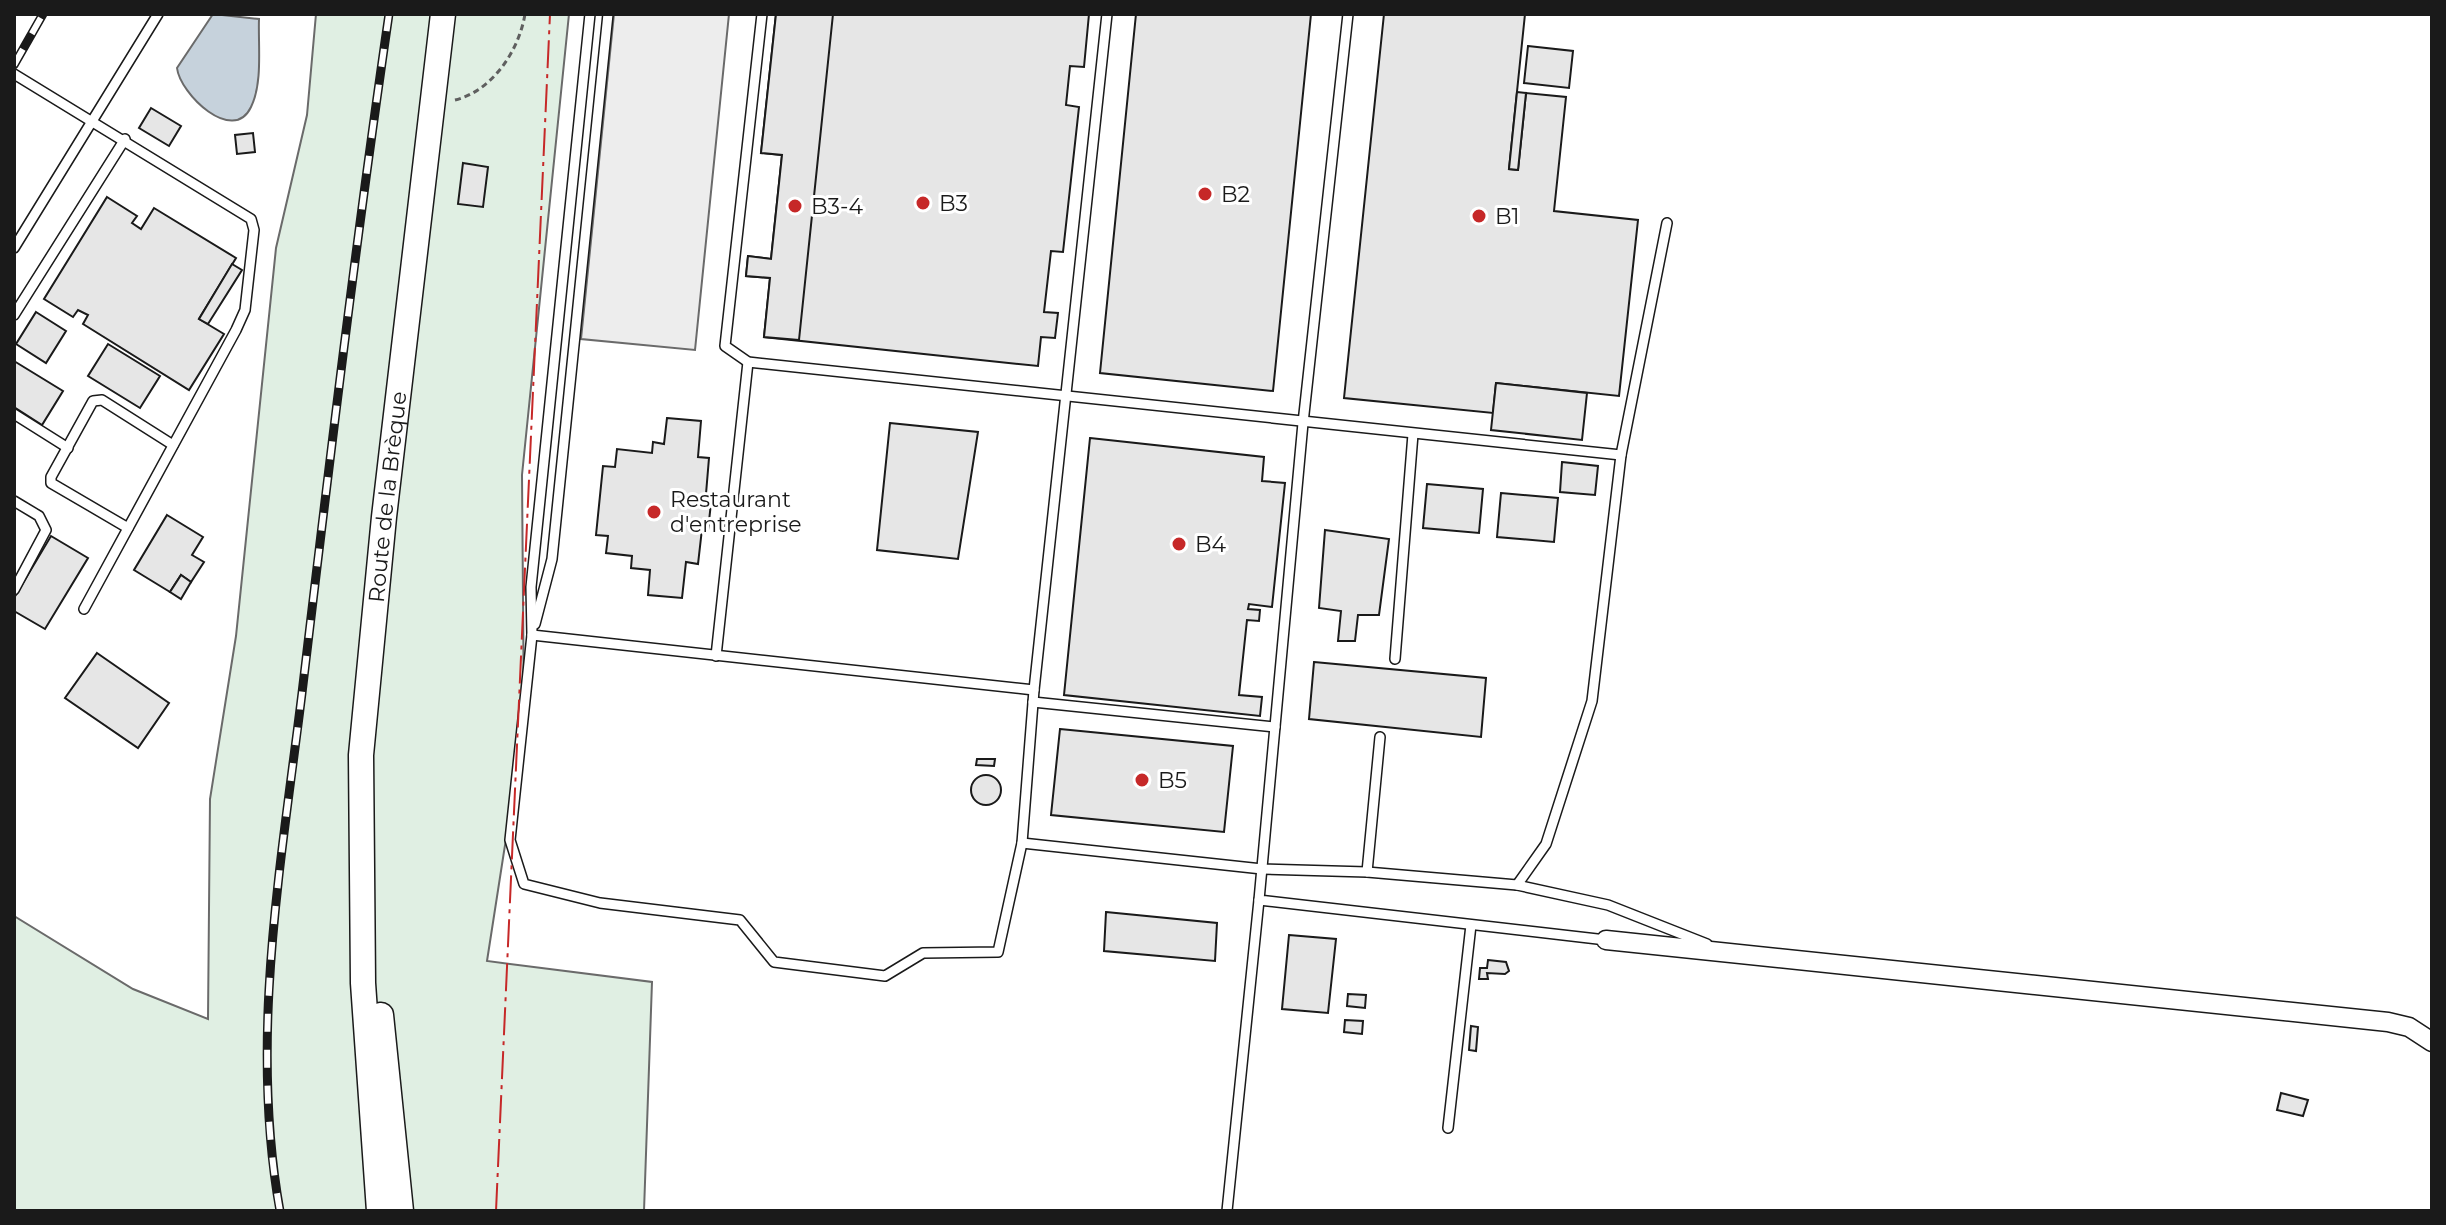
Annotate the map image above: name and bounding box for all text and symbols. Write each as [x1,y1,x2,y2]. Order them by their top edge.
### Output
place label: B2 [1221,181,1250,208]
marker: B2 [1196,185,1214,203]
place label: B3 [939,190,968,217]
place label: B3-4 [811,193,864,220]
marker: B3 [914,194,932,212]
marker: B3-4 [786,197,804,215]
place label: B1 [1495,203,1520,230]
marker: B1 [1470,207,1488,225]
street label: Route de la Brèque [363,390,413,604]
place label: Restaurant d'entreprise [670,486,801,538]
marker: Restaurant d'entreprise [645,503,663,521]
place label: B4 [1195,531,1227,558]
marker: B4 [1170,535,1188,553]
place label: B5 [1158,767,1187,794]
marker: B5 [1133,771,1151,789]

